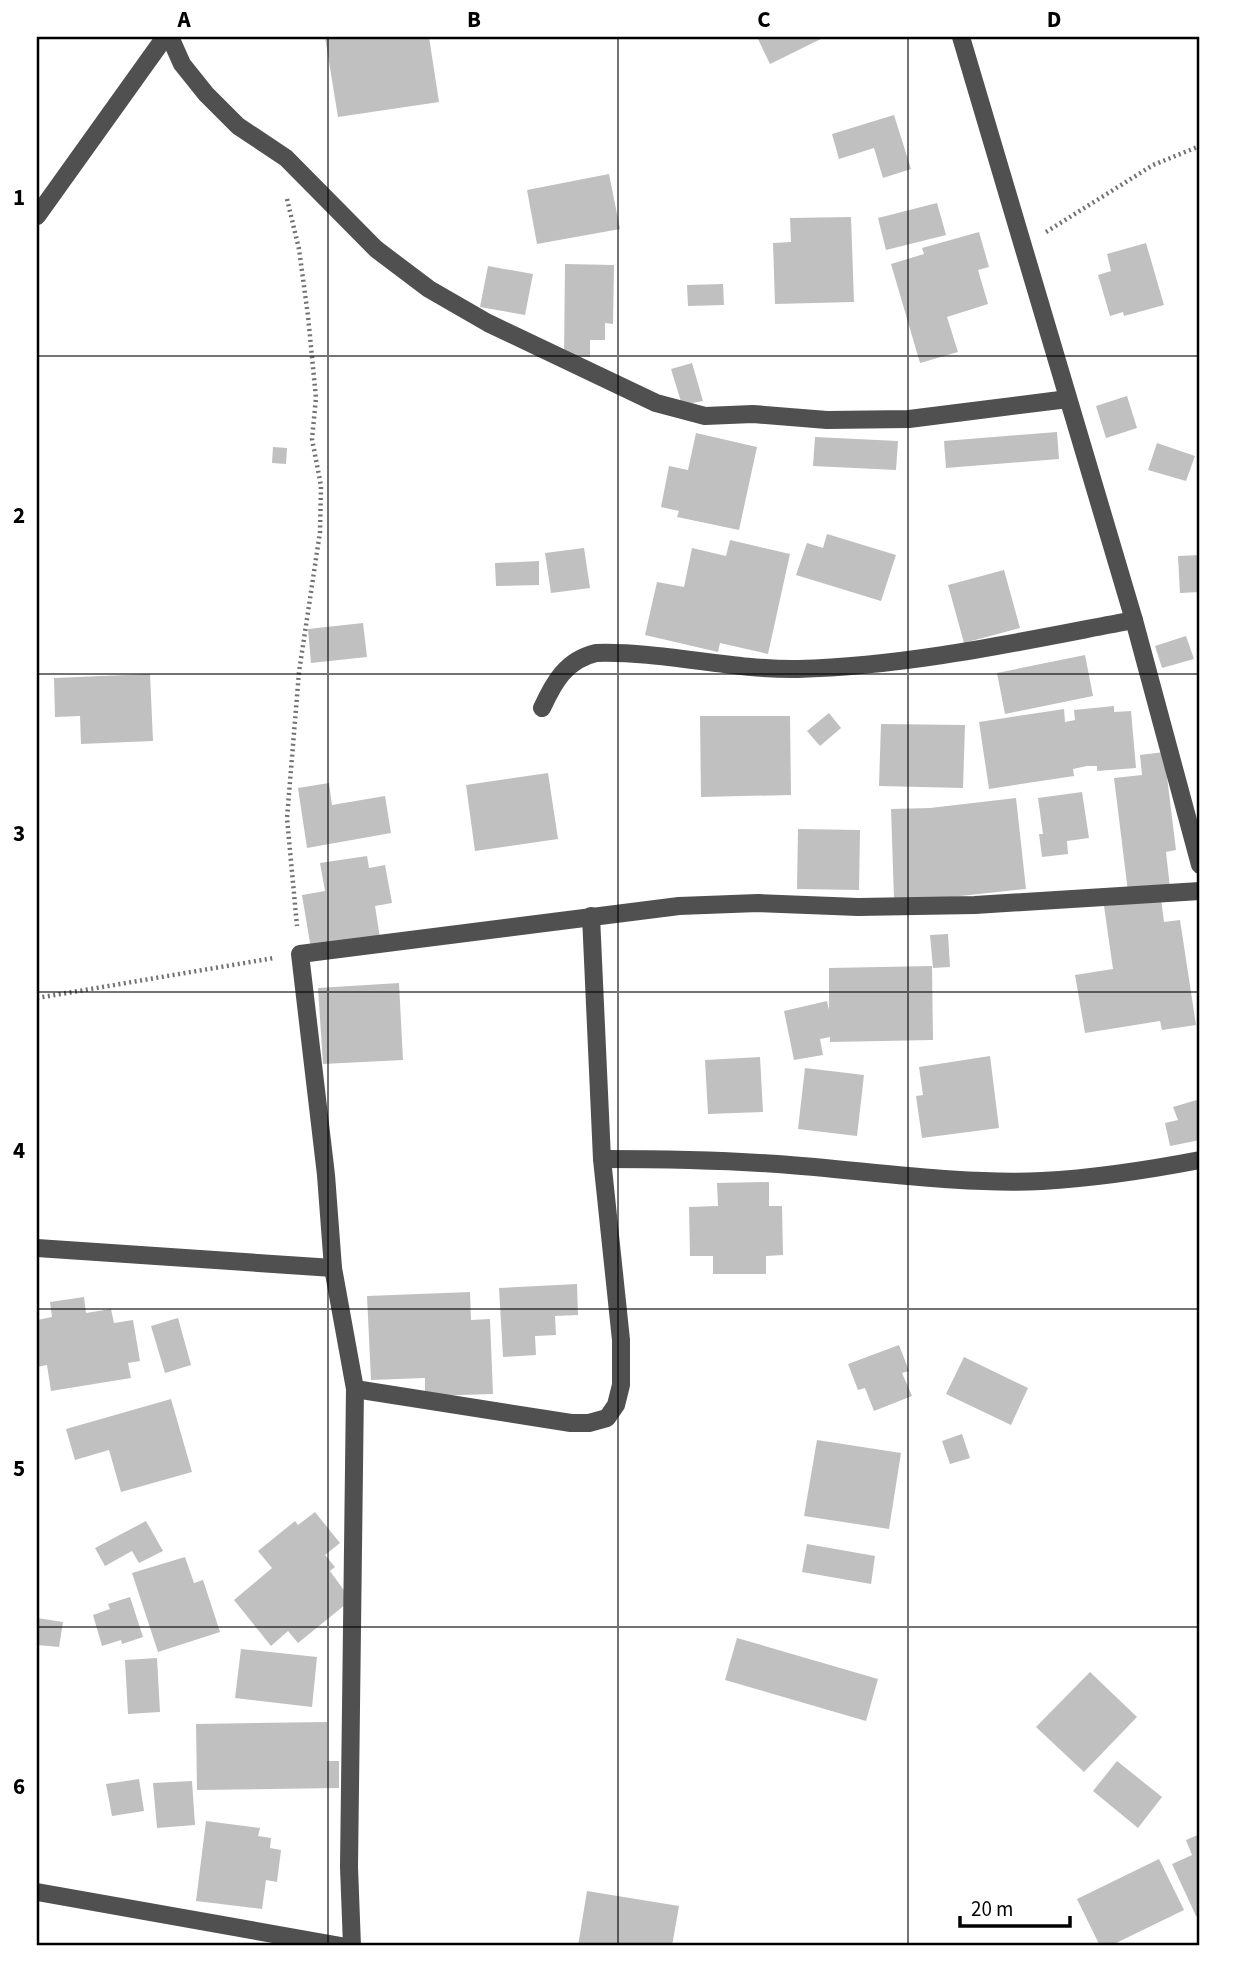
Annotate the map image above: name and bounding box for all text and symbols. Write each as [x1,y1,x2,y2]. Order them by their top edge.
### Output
text: A [176,3,191,36]
text: B [467,3,481,36]
text: C [757,3,771,36]
text: D [1047,3,1061,36]
text: 1 [13,181,25,214]
text: 2 [13,499,25,532]
text: 3 [13,817,25,850]
text: 4 [13,1134,25,1167]
text: 5 [13,1452,25,1485]
text: 6 [13,1770,25,1803]
scale bar [960,1885,1071,1929]
text: 20 m [971,1894,1013,1924]

